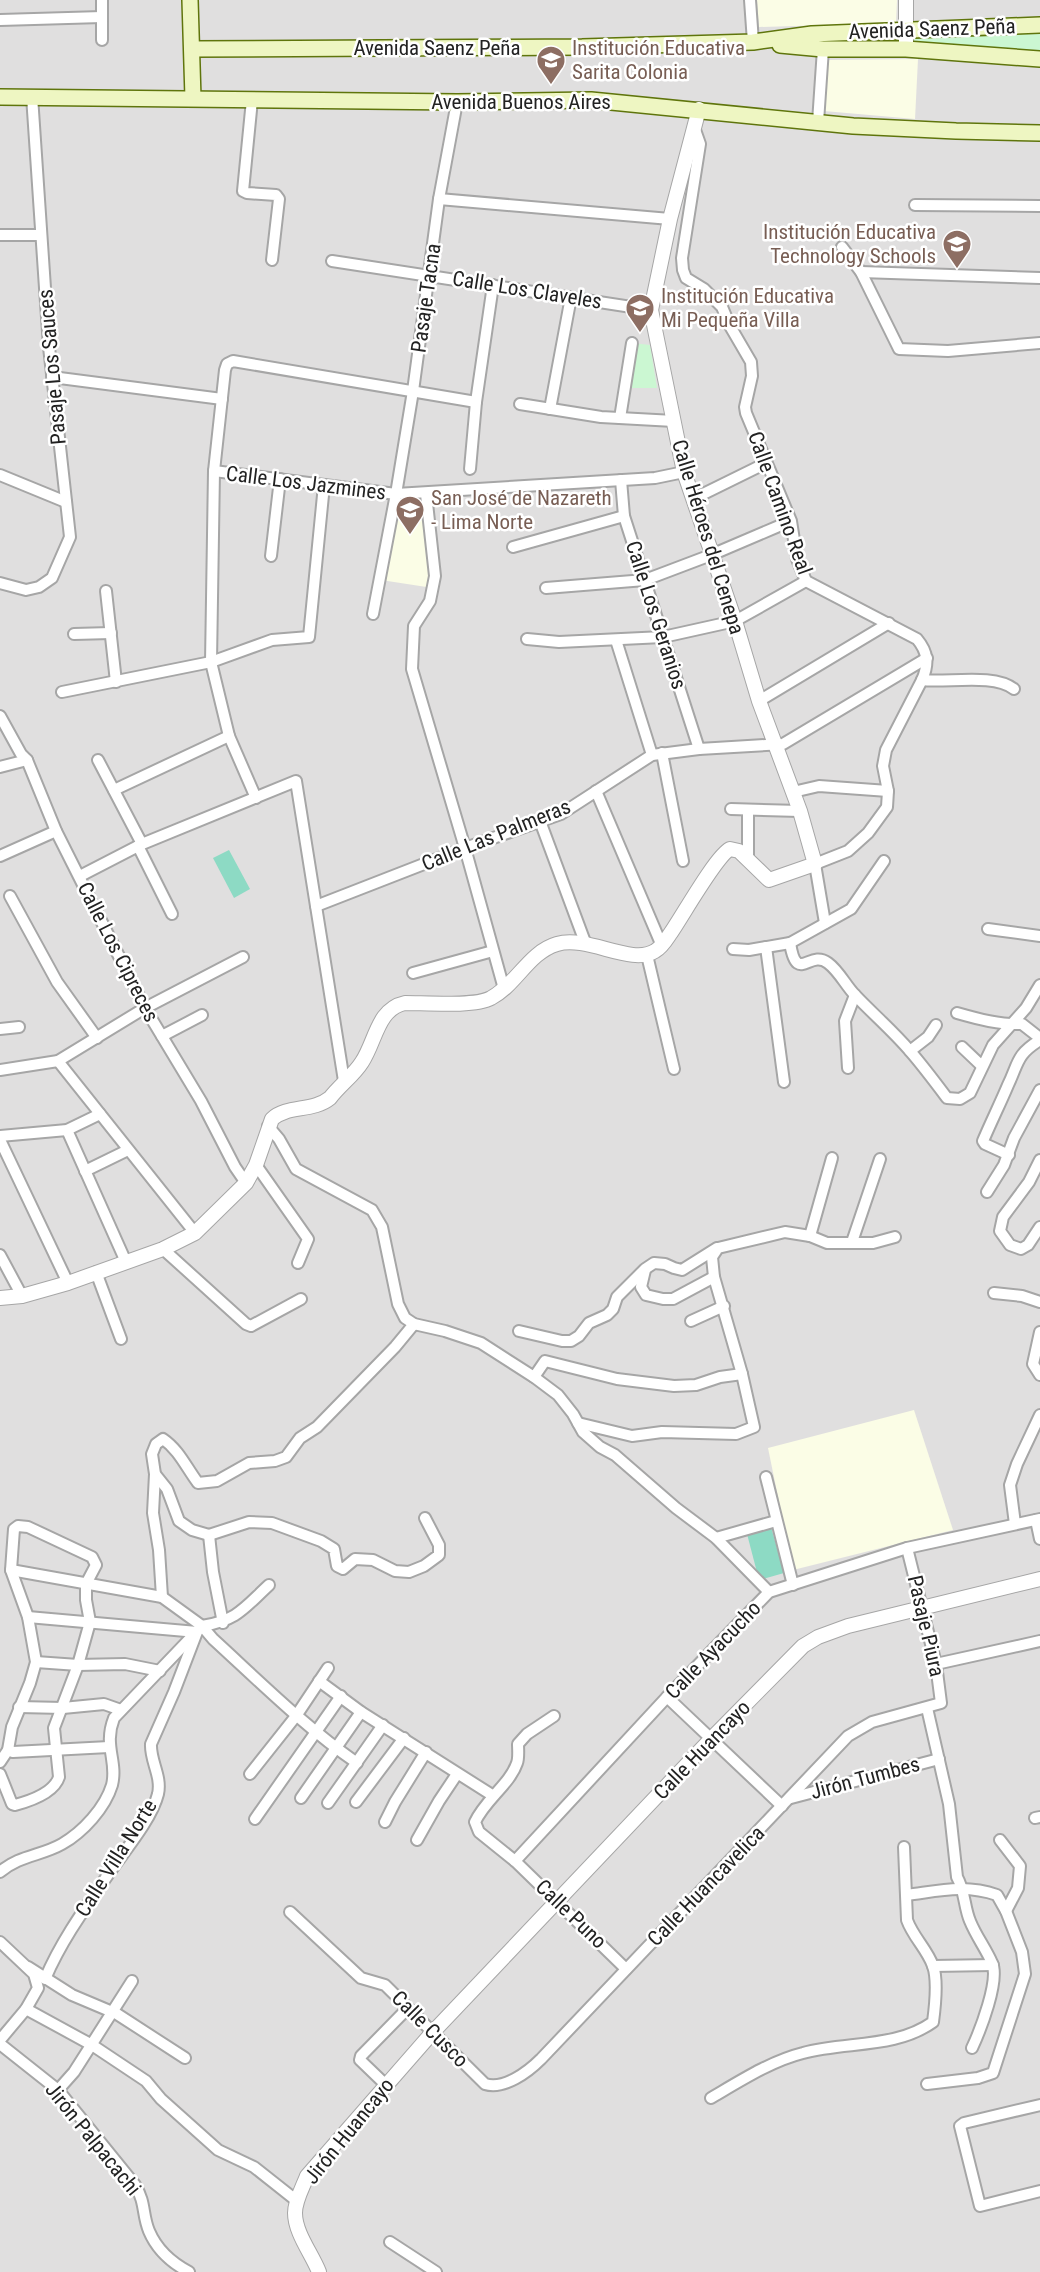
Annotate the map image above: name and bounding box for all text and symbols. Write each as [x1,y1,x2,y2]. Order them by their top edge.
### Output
street label: Avenida Saenz Peña [848,14,1016,44]
street label: Avenida Saenz Peña [353,36,521,60]
place label: Institución Educativa Sarita Colonia [572,36,745,84]
school or university icon: Institución Educativa Sarita Colonia [535,44,567,86]
street label: Avenida Buenos Aires [431,90,611,114]
place label: Institución Educativa Technology Schools [763,220,936,268]
school or university icon: Institución Educativa Technology Schools [941,228,973,270]
street label: Pasaje Tacna [406,242,446,354]
street label: Calle Los Claveles [451,266,603,314]
place label: Institución Educativa Mi Pequeña Villa [661,284,834,332]
street label: Pasaje Los Sauces [33,288,71,446]
school or university icon: Institución Educativa Mi Pequeña Villa [624,292,656,334]
street label: Calle Camino Real [743,428,817,578]
street label: Calle Héroes del Cenepa [667,437,749,637]
street label: Calle Los Jazmines [225,461,387,505]
place label: San José de Nazareth - Lima Norte [431,486,612,534]
school or university icon: San José de Nazareth - Lima Norte [394,494,426,536]
street label: Calle Los Geranios [621,538,691,692]
street label: Calle Las Palmeras [418,794,574,876]
street label: Calle Los Cipreces [72,878,164,1026]
street label: Pasaje Piura [903,1573,949,1679]
street label: Calle Ayacucho [660,1596,766,1704]
street label: Calle Huancayo [649,1695,755,1805]
street label: Jirón Tumbes [808,1752,922,1804]
street label: Calle Villa Norte [70,1795,162,1921]
street label: Calle Huancavelica [643,1821,769,1951]
street label: Calle Puno [531,1875,611,1953]
street label: Calle Cusco [387,1986,473,2072]
street label: Jirón Huancayo [299,2073,399,2189]
street label: Jirón Palpacachi [40,2078,146,2200]

